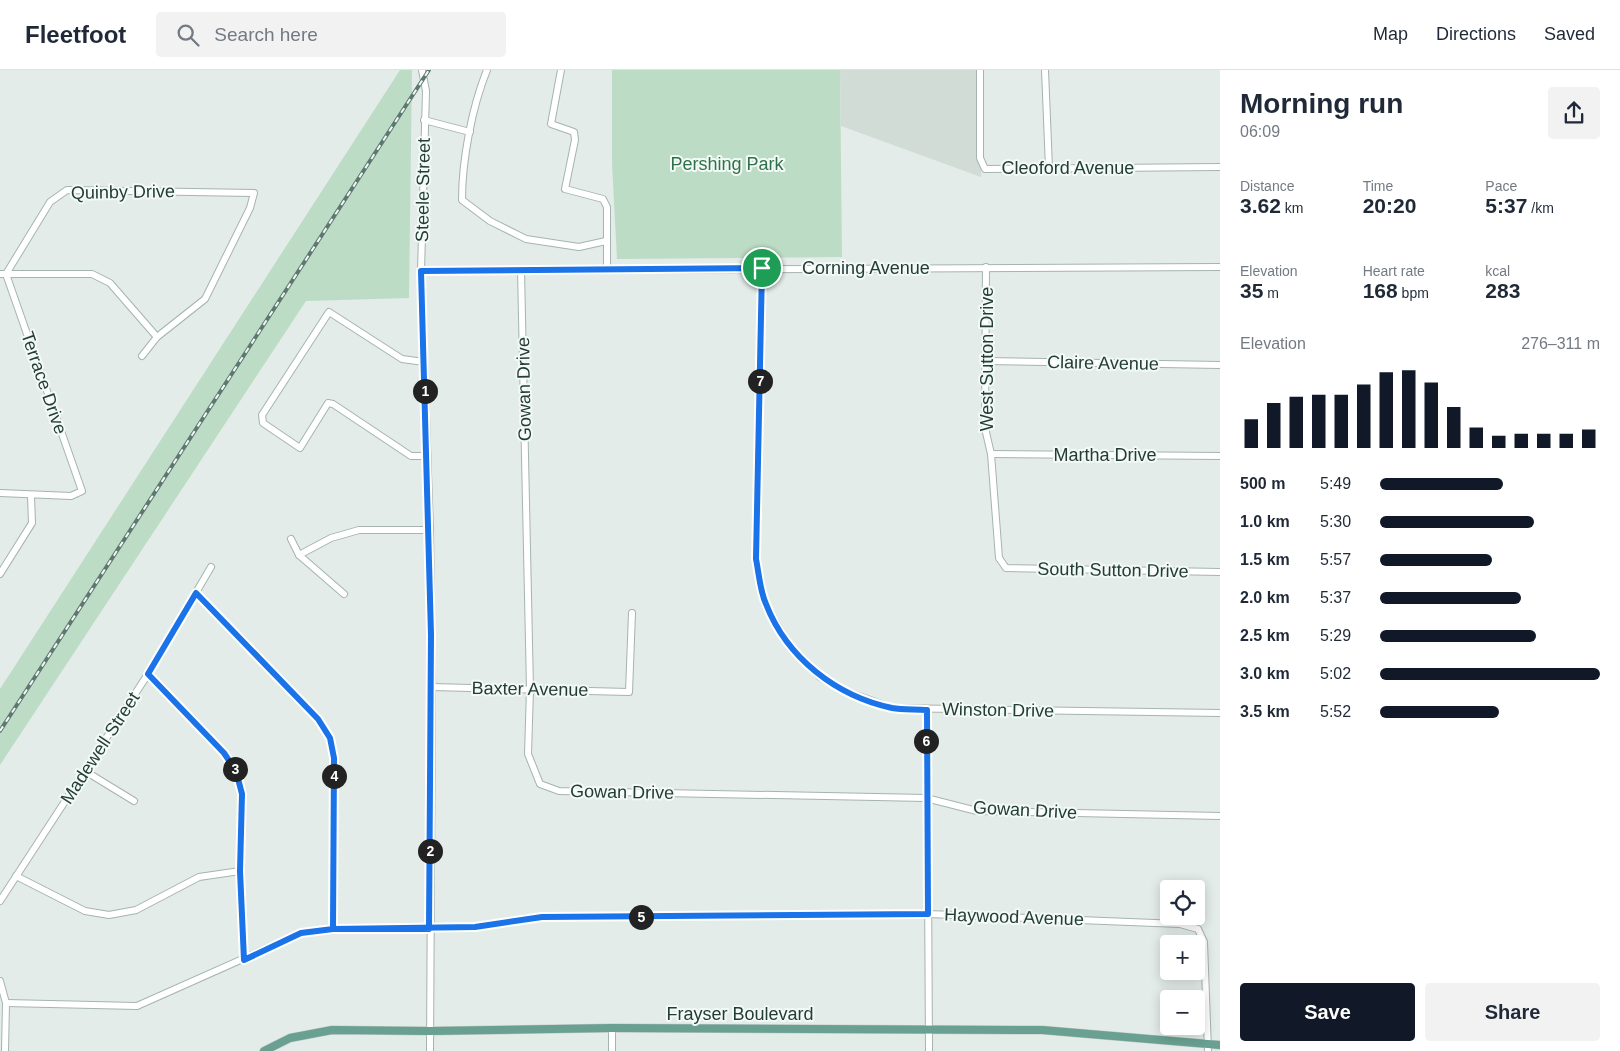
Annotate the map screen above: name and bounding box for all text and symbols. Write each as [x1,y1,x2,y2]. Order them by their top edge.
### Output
search box [156,12,506,57]
text: Fleetfoot [25,21,126,48]
icon: search [174,21,202,49]
text: Search here [214,24,318,45]
text: Map [1373,24,1408,44]
text: Directions [1436,24,1516,44]
text: Saved [1544,24,1595,44]
button: share [1548,87,1600,139]
text: Morning run [1240,88,1403,119]
text: 06:09 [1240,123,1280,140]
street label: Steele Street [412,138,434,242]
park label: Pershing Park [670,154,785,174]
street label: Cleoford Avenue [1002,158,1134,178]
text: Distance [1240,178,1294,194]
text: Time [1363,178,1393,194]
text: Pace [1485,178,1517,194]
street label: Quinby Drive [71,181,175,203]
text: 3.62 [1240,194,1281,217]
text: 20:20 [1363,194,1416,217]
text: 5:37 [1485,194,1527,217]
text: km [1281,200,1303,216]
text: /km [1527,200,1554,216]
pin [741,247,783,289]
icon: arrive [748,254,776,282]
street label: Corning Avenue [802,258,930,278]
text: Elevation [1240,263,1298,279]
text: Heart rate [1363,263,1425,279]
text: kcal [1485,263,1510,279]
text: 35 [1240,279,1263,302]
text: 168 [1363,279,1398,302]
text: 283 [1485,279,1520,302]
text: m [1263,285,1279,301]
text: bpm [1398,285,1429,301]
street label: West Sutton Drive [977,287,997,431]
street label: Terrace Drive [17,329,71,437]
text: Elevation [1240,335,1306,352]
text: 276–311 m [1521,335,1600,352]
street label: Gowan Drive [513,337,535,441]
street label: Claire Avenue [1047,352,1159,374]
pin: 7 [748,368,772,394]
text: 7 [757,373,764,389]
pin: 1 [412,378,438,404]
text: 1 [422,383,429,399]
street label: Martha Drive [1053,445,1157,465]
text: 500 m [1240,475,1285,492]
text: 5:49 [1320,475,1351,492]
text: 1.0 km [1240,513,1290,530]
text: 5:30 [1320,513,1351,530]
text: 1.5 km [1240,551,1290,568]
text: 5:57 [1320,551,1351,568]
street label: South Sutton Drive [1037,559,1189,581]
text: 2.0 km [1240,589,1290,606]
text: 5:37 [1320,589,1351,606]
text: 2.5 km [1240,627,1290,644]
text: 5:29 [1320,627,1351,644]
text: 3.0 km [1240,665,1290,682]
text: 5:02 [1320,665,1351,682]
street label: Baxter Avenue [471,678,589,700]
street label: Madewell Street [56,688,144,808]
street label: Winston Drive [942,699,1054,721]
text: 3.5 km [1240,703,1290,720]
text: 5:52 [1320,703,1351,720]
pin: 6 [914,728,938,754]
text: 6 [923,733,930,749]
pin: 3 [222,756,248,782]
text: 3 [232,761,239,777]
pin: 4 [322,764,346,788]
text: 4 [331,768,338,784]
street label: Gowan Drive [570,781,674,803]
street label: Gowan Drive [973,797,1077,823]
pin: 2 [418,838,442,864]
text: 2 [427,843,434,859]
map controls [1160,880,1205,1035]
button: locate [1160,880,1205,925]
pin: 5 [628,904,654,930]
street label: Haywood Avenue [944,905,1084,929]
text: 5 [638,909,645,925]
button: + [1160,935,1205,980]
button: Save [1240,983,1415,1041]
button: Share [1425,983,1600,1041]
button: − [1160,990,1205,1035]
street label: Frayser Boulevard [666,1004,814,1024]

